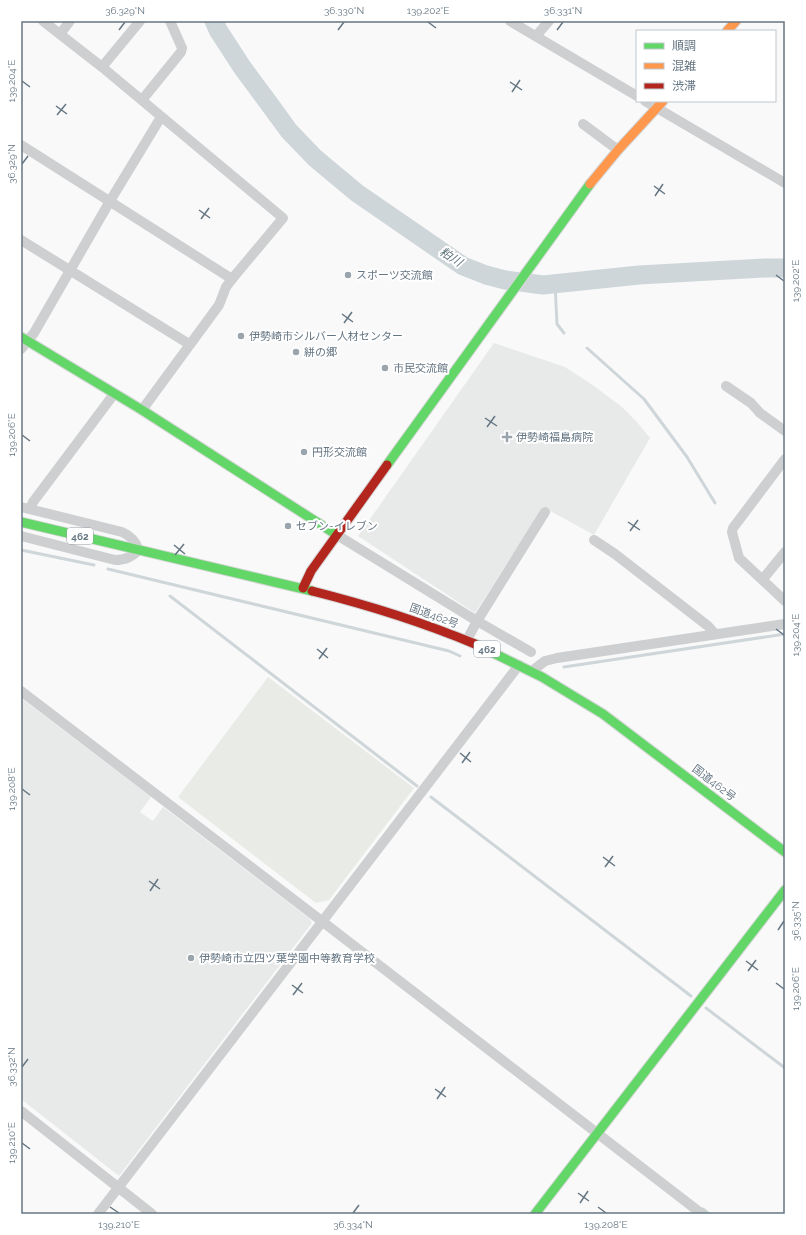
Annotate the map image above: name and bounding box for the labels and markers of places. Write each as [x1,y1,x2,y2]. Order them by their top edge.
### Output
place label: スポーツ交流館 [356,269,433,282]
marker: スポーツ交流館 [343,270,353,280]
place label: 伊勢崎市シルバー人材センター [249,330,403,343]
marker: 伊勢崎市シルバー人材センター [236,331,246,341]
place label: 絣の郷 [304,346,337,359]
marker: 絣の郷 [291,347,301,357]
place label: 市民交流館 [393,362,448,375]
marker: 市民交流館 [380,363,390,373]
marker: 伊勢崎福島病院 [501,431,513,443]
place label: 伊勢崎福島病院 [516,431,593,444]
place label: 円形交流館 [312,446,367,459]
marker: 円形交流館 [299,447,309,457]
place label: セブン-イレブン [296,520,378,533]
marker: セブン-イレブン [283,521,293,531]
place label: 伊勢崎市立四ツ葉学園中等教育学校 [199,952,375,965]
marker: 伊勢崎市立四ツ葉学園中等教育学校 [186,953,196,963]

